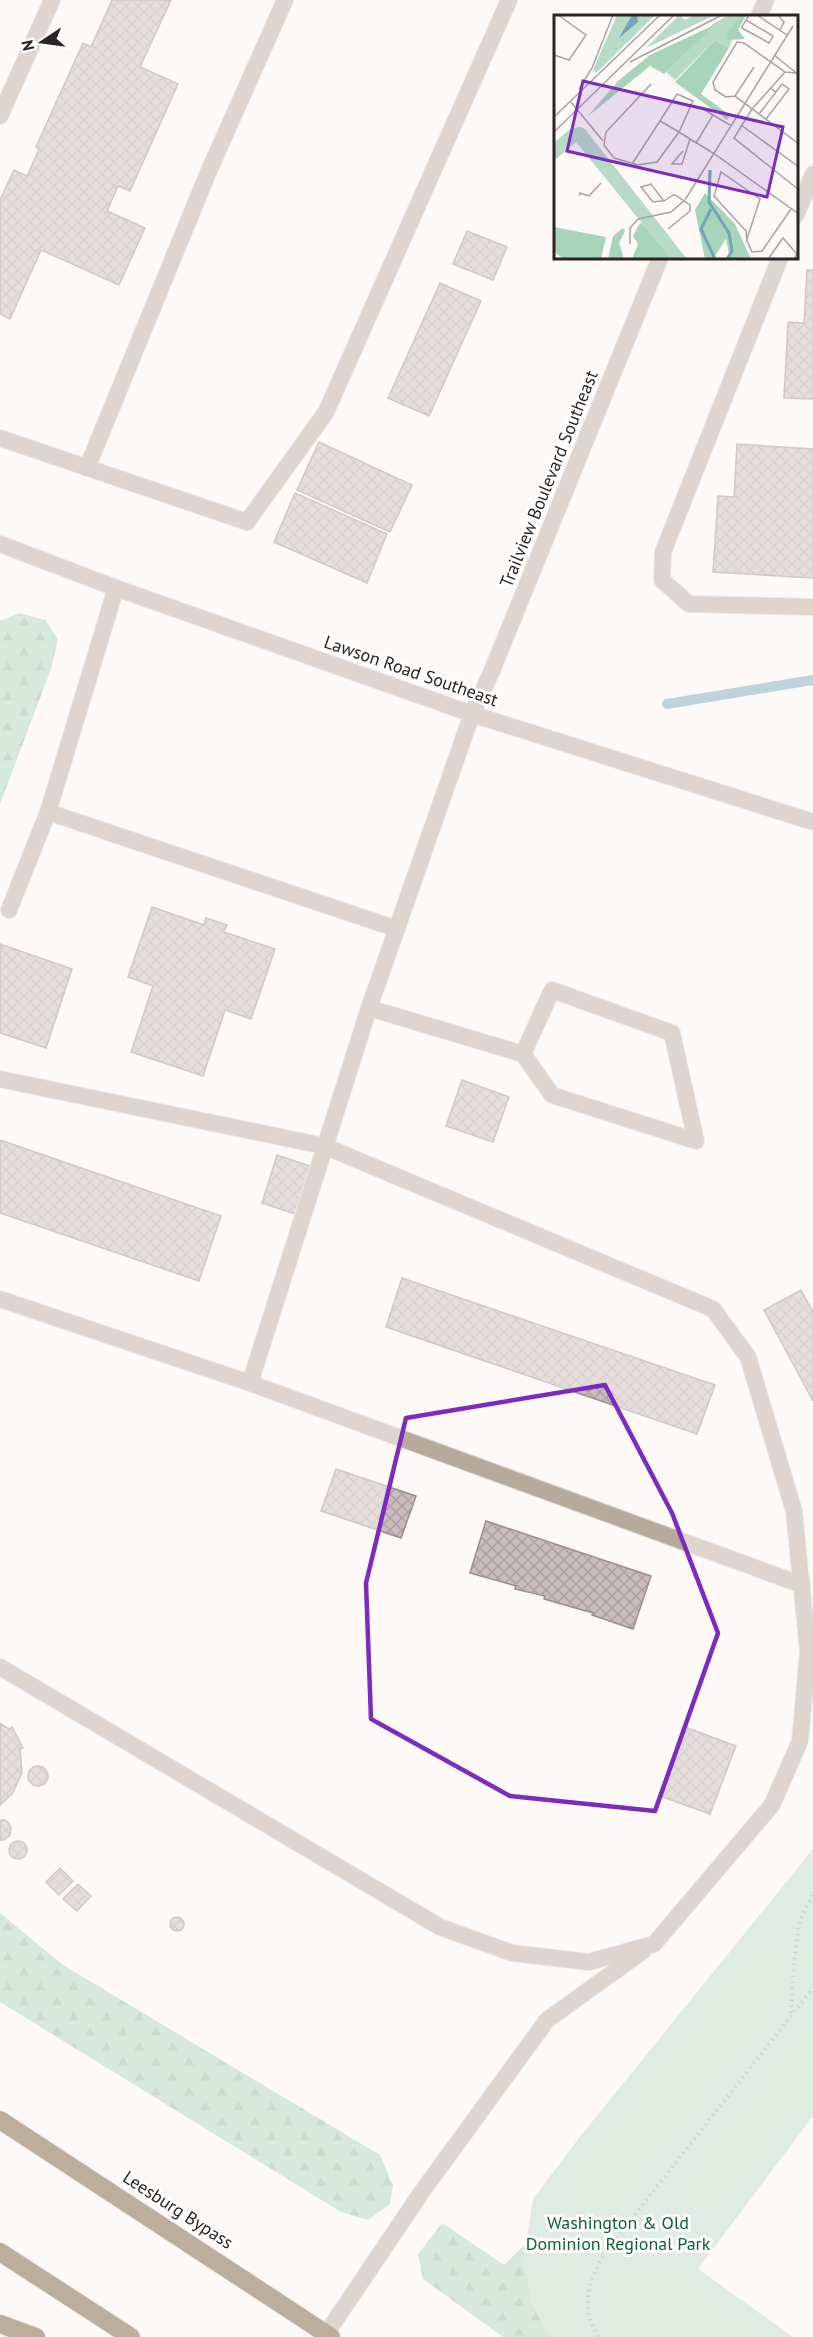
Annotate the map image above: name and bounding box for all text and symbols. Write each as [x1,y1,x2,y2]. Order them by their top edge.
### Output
north arrow [12,12,72,72]
inset map [554,15,798,260]
text: N [16,38,38,53]
street label: Trailview Boulevard Southeast [494,367,603,591]
street label: Lawson Road Southeast [321,630,501,711]
street label: Leesburg Bypass [119,2165,238,2254]
park label: Washington & Old Dominion Regional Park [526,2211,711,2255]

